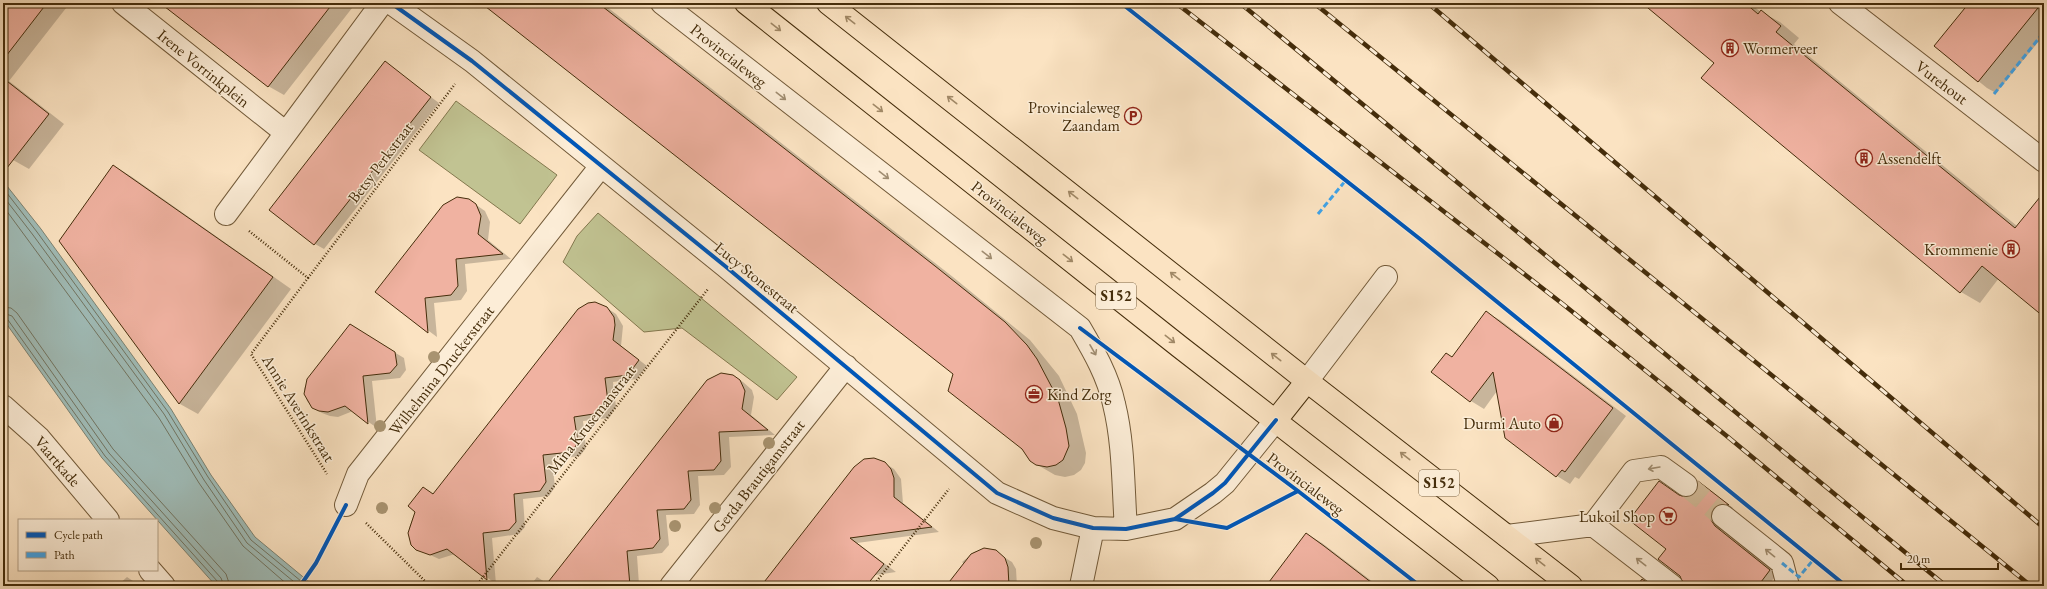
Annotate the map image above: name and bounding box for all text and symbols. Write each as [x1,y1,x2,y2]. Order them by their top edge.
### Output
one-way arrow [844,16,855,24]
street label: Provincialeweg [686,19,772,93]
one-way arrow [771,23,782,32]
street label: Irene Vorrinkplein [153,25,255,112]
building icon: Wormerveer [1720,38,1740,58]
place label: Wormerveer [1743,38,1818,59]
street label: Vurehout [1911,56,1972,109]
one-way arrow [776,91,787,100]
one-way arrow [947,96,958,105]
place label: Provincialeweg Zaandam [1028,97,1121,136]
one-way arrow [873,103,884,112]
parking icon: Provincialeweg Zaandam [1123,106,1143,126]
street label: Betsy Perkstraat [343,118,418,207]
building icon: Assendelft [1854,148,1874,168]
place label: Assendelft [1876,148,1941,169]
one-way arrow [878,171,889,180]
street label: Provincialeweg [967,176,1053,250]
one-way arrow [1067,191,1078,200]
street label: Lucy Stonestraat [710,237,803,318]
place label: Krommenie [1924,239,1998,260]
building icon: Krommenie [2001,239,2021,259]
one-way arrow [981,251,992,260]
one-way arrow [1062,254,1073,262]
one-way arrow [1169,272,1180,281]
road number: S152 [1096,283,1136,309]
street label: Wilhelmina Druckerstraat [384,301,499,440]
one-way arrow [1164,334,1175,343]
one-way arrow [1089,344,1097,356]
street label: Annie Averinkstraat [257,350,340,466]
one-way arrow [1271,353,1282,361]
street label: Mina Krusemanstraat [542,360,641,478]
office icon: Kind Zorg [1024,384,1044,404]
place label: Kind Zorg [1047,384,1112,405]
place label: Durmi Auto [1463,413,1541,434]
shop icon: Durmi Auto [1544,413,1564,433]
street label: Gerda Brautigamstraat [707,415,809,537]
street label: Vaartkade [30,432,85,491]
street label: Provincialeweg [1263,447,1350,520]
one-way arrow [1399,452,1410,460]
one-way arrow [1647,464,1660,472]
road number: S152 [1419,470,1459,496]
place label: Lukoil Shop [1579,506,1655,527]
supermarket icon: Lukoil Shop [1658,506,1678,526]
legend [18,519,158,571]
text: Cycle path [54,527,103,543]
scale bar [1901,545,1998,571]
text: Path [54,547,75,563]
one-way arrow [1765,549,1776,558]
text: 20 m [1907,551,1931,567]
one-way arrow [1535,558,1546,566]
one-way arrow [1635,558,1646,566]

